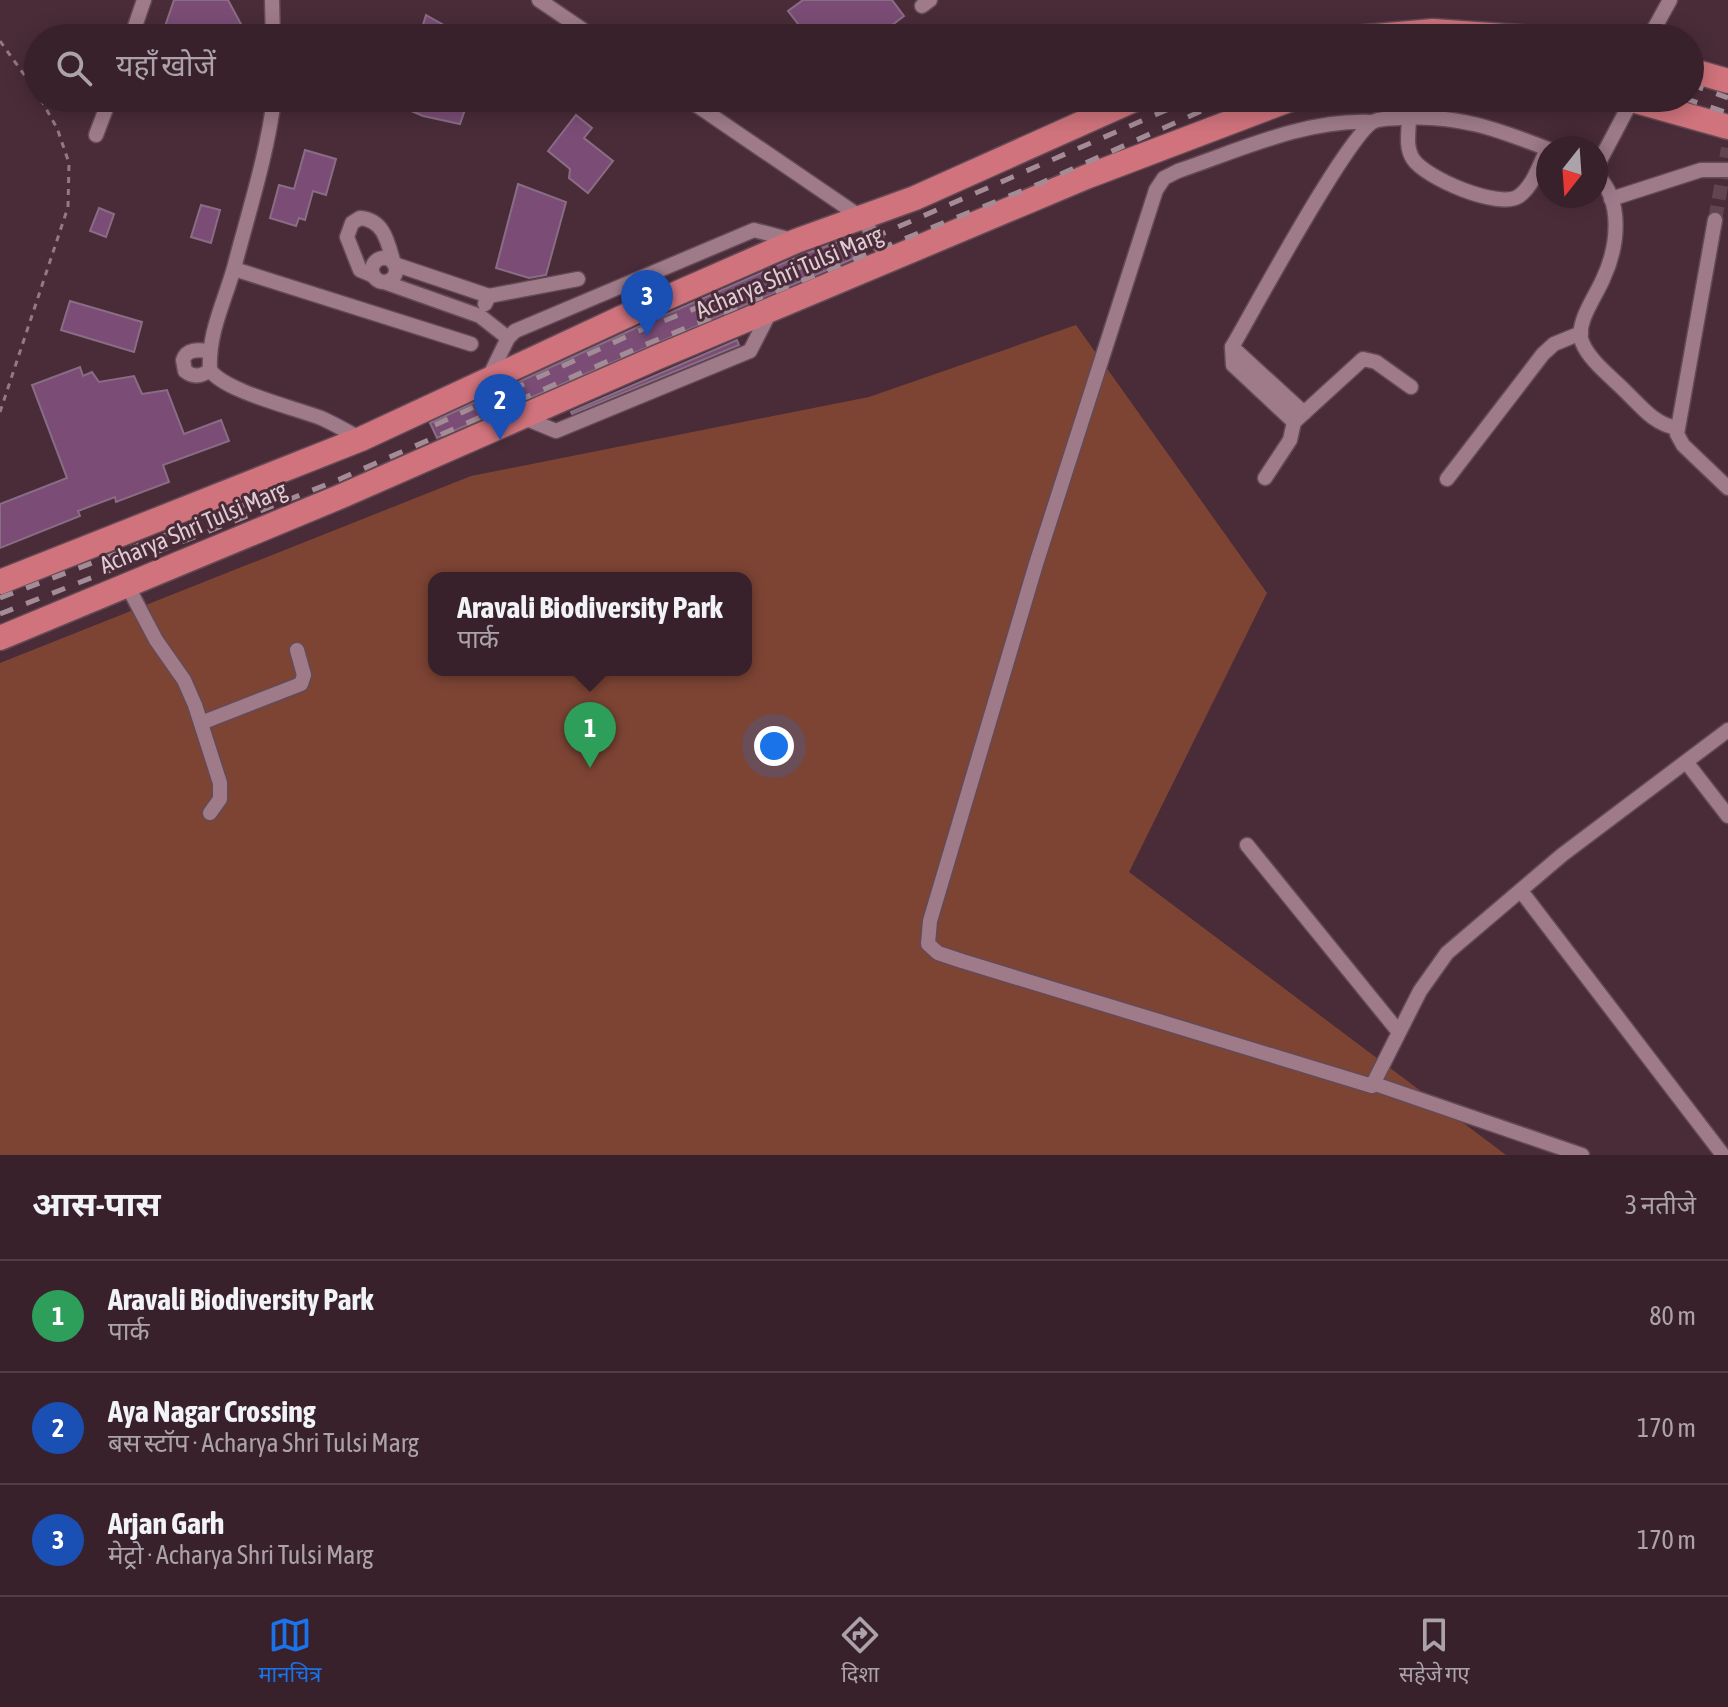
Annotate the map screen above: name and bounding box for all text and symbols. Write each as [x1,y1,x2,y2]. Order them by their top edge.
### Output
search box [24,24,1704,112]
icon: search [52,46,96,90]
text: यहाँ खोजें [116,48,216,82]
north arrow [1536,136,1608,208]
street label: Acharya Shri Tulsi Marg [691,220,887,324]
pin: 3 [621,270,673,336]
pin: 2 [474,374,526,440]
street label: Acharya Shri Tulsi Marg [95,475,291,579]
popup [428,572,752,676]
text: Aravali Biodiversity Park [457,590,723,624]
text: पार्क [457,624,499,654]
pin: 1 [564,702,616,768]
your location [754,726,794,766]
text: आस-पास [32,1184,161,1223]
text: 3 नतीजे [1625,1190,1696,1220]
text: Aravali Biodiversity Park [108,1282,373,1316]
text: 1 [52,1301,64,1331]
text: 80 m [1649,1301,1696,1331]
text: पार्क [108,1316,149,1346]
text: Aya Nagar Crossing [108,1394,316,1428]
text: 2 [52,1413,64,1443]
text: 170 m [1637,1413,1696,1443]
text: बस स्टॉप · Acharya Shri Tulsi Marg [108,1428,419,1458]
text: Arjan Garh [108,1506,224,1540]
text: 3 [52,1525,64,1555]
text: 170 m [1637,1525,1696,1555]
text: मेट्रो · Acharya Shri Tulsi Marg [108,1540,374,1570]
tab: मानचित्र [258,1613,321,1691]
tab: दिशा [838,1613,882,1691]
tab: सहेजे गए [1399,1613,1470,1691]

